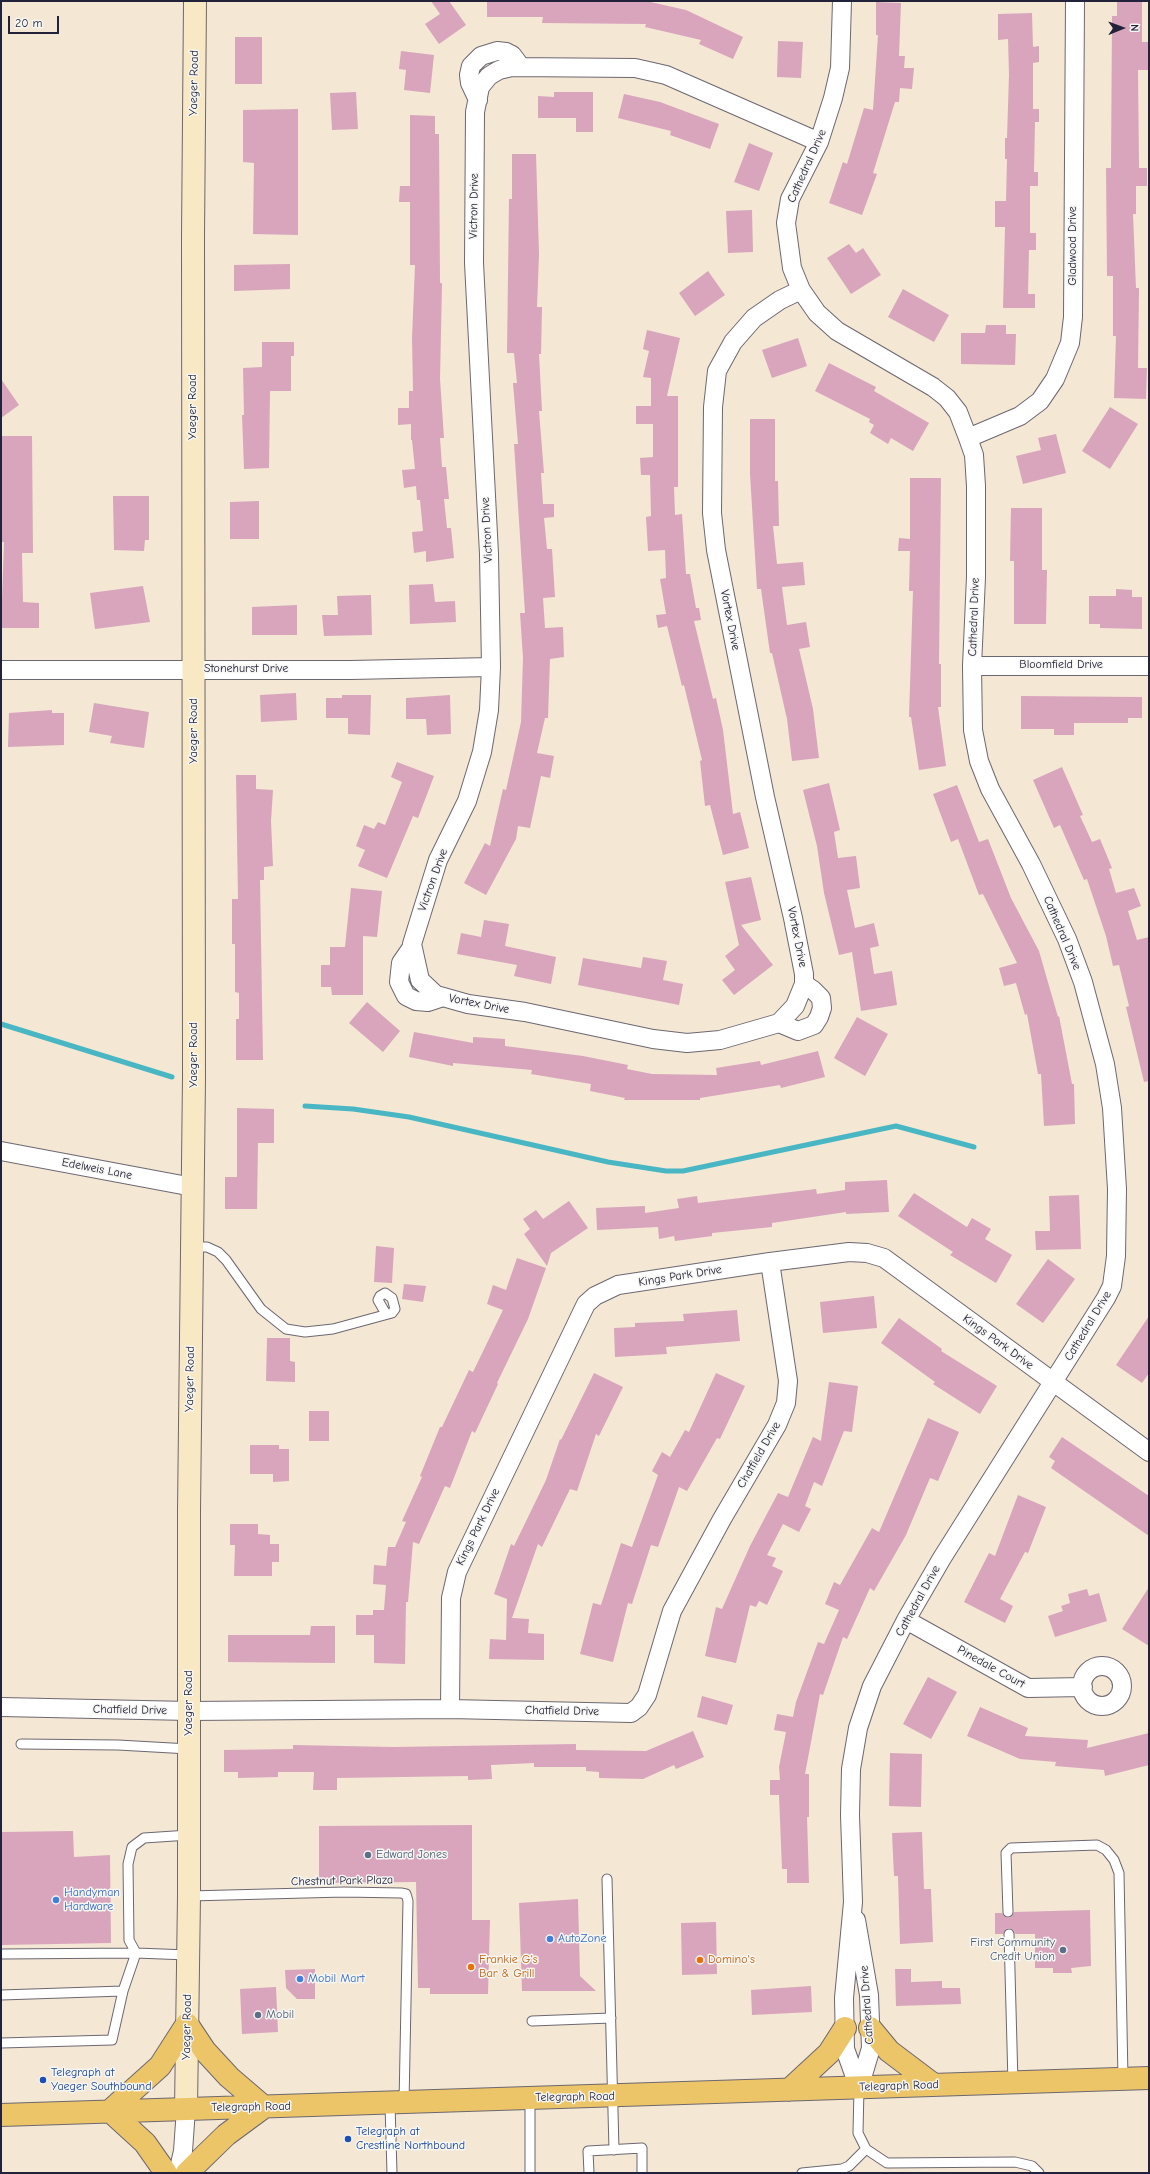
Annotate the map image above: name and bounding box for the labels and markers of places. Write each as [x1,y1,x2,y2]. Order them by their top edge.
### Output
place label: Edward Jones [376,1848,447,1862]
marker: Edward Jones [363,1850,373,1860]
place label: Handyman Hardware [64,1886,120,1914]
marker: Handyman Hardware [51,1895,61,1905]
place label: AutoZone [558,1932,607,1946]
marker: AutoZone [545,1934,555,1944]
place label: First Community Credit Union [970,1936,1055,1964]
marker: First Community Credit Union [1058,1945,1068,1955]
place label: Frankie G's Bar & Grill [479,1953,538,1981]
place label: Domino's [708,1953,755,1967]
marker: Domino's [695,1955,705,1965]
marker: Frankie G's Bar & Grill [466,1962,476,1972]
place label: Mobil Mart [308,1972,365,1986]
marker: Mobil Mart [295,1974,305,1984]
place label: Mobil [266,2008,294,2022]
marker: Mobil [253,2010,263,2020]
place label: Telegraph at Yaeger Southbound [51,2066,152,2094]
marker: Telegraph at Yaeger Southbound [38,2075,48,2085]
place label: Telegraph at Crestline Northbound [356,2125,465,2153]
marker: Telegraph at Crestline Northbound [343,2134,353,2144]

